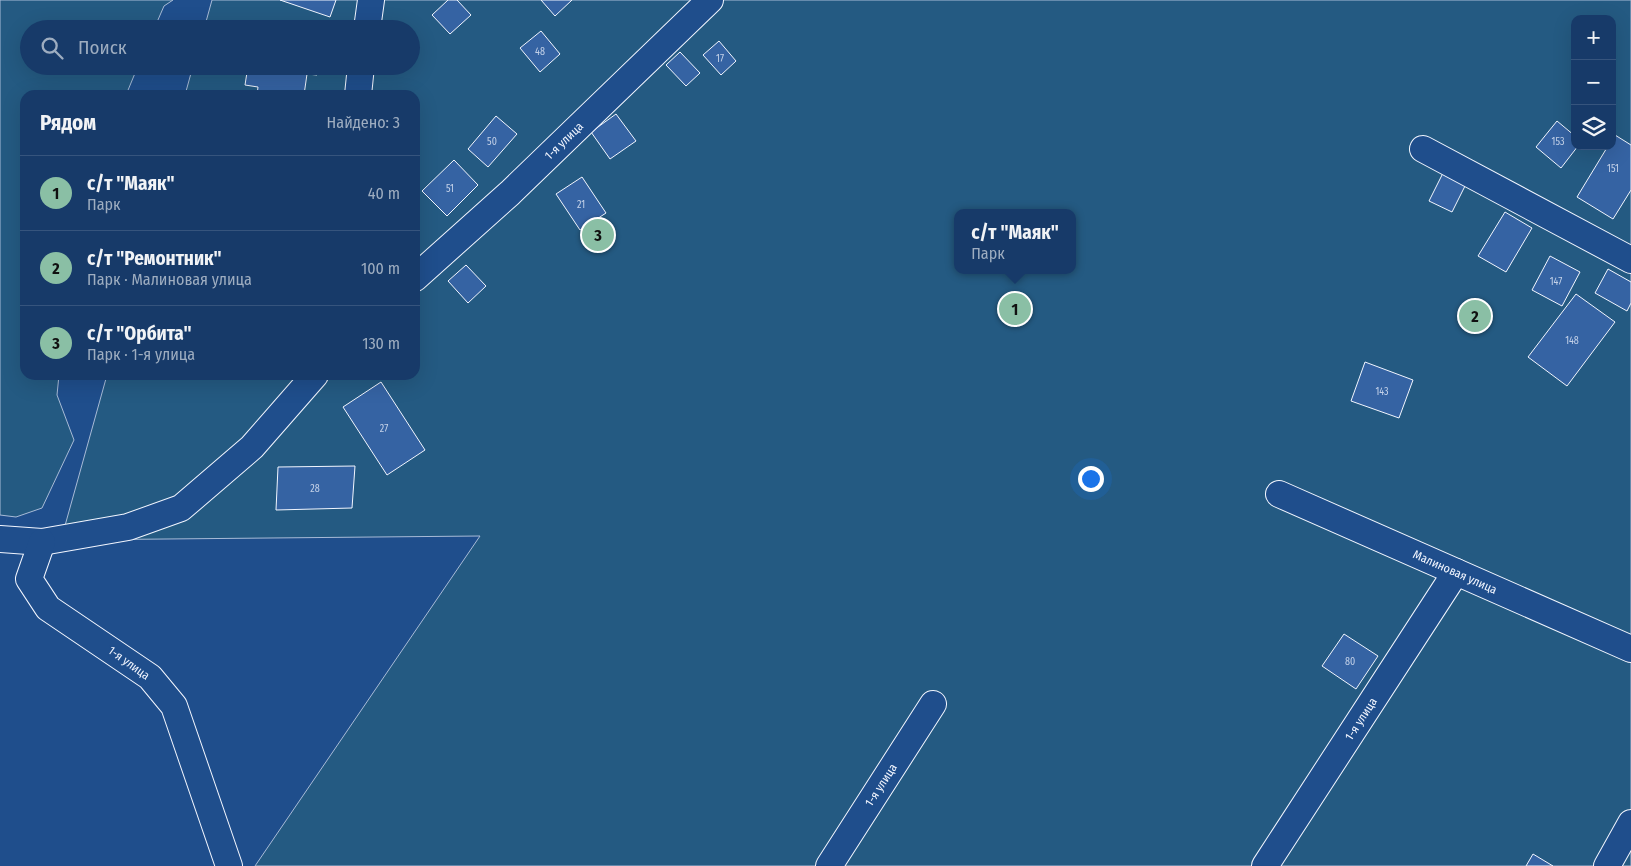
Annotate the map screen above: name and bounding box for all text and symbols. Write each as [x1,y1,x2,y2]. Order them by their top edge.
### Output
map controls [1571,15,1616,150]
button: + [1571,15,1616,60]
search box [20,20,420,75]
icon: search [38,34,66,62]
text: Поиск [78,36,127,59]
house number: 48 [535,46,545,58]
house number: 17 [716,53,724,65]
button: − [1571,60,1616,105]
button: layers [1571,105,1616,150]
text: Рядом [40,110,96,136]
text: Найдено: 3 [327,113,400,132]
street label: 1-я улица [542,119,586,163]
house number: 50 [487,136,497,148]
house number: 153 [1552,136,1565,148]
house number: 151 [1607,163,1619,175]
text: с/т "Маяк" [87,172,175,195]
house number: 51 [446,183,454,195]
text: 1 [53,184,59,203]
text: 40 m [368,184,400,203]
text: Парк [87,195,121,214]
house number: 21 [577,199,585,211]
popup [954,209,1076,274]
pin: 3 [582,216,614,254]
text: с/т "Маяк" [971,221,1059,244]
text: Парк [971,244,1005,263]
text: с/т "Ремонтник" [87,247,222,270]
text: 2 [52,259,60,278]
text: 100 m [361,259,400,278]
text: Парк · Малиновая улица [87,270,252,289]
house number: 147 [1550,276,1562,288]
pin: 1 [999,290,1031,328]
pin: 2 [1459,297,1491,335]
text: с/т "Орбита" [87,322,192,345]
text: 3 [52,334,60,353]
text: 130 m [362,334,400,353]
house number: 148 [1565,335,1579,347]
text: Парк · 1-я улица [87,345,195,364]
house number: 143 [1375,386,1389,398]
house number: 27 [380,423,388,435]
your location [1078,466,1104,492]
house number: 28 [310,483,320,495]
street label: Малиновая улица [1411,547,1499,597]
street label: 1-я улица [106,643,153,683]
house number: 80 [1345,656,1355,668]
street label: 1-я улица [1342,695,1380,743]
street label: 1-я улица [862,761,900,809]

